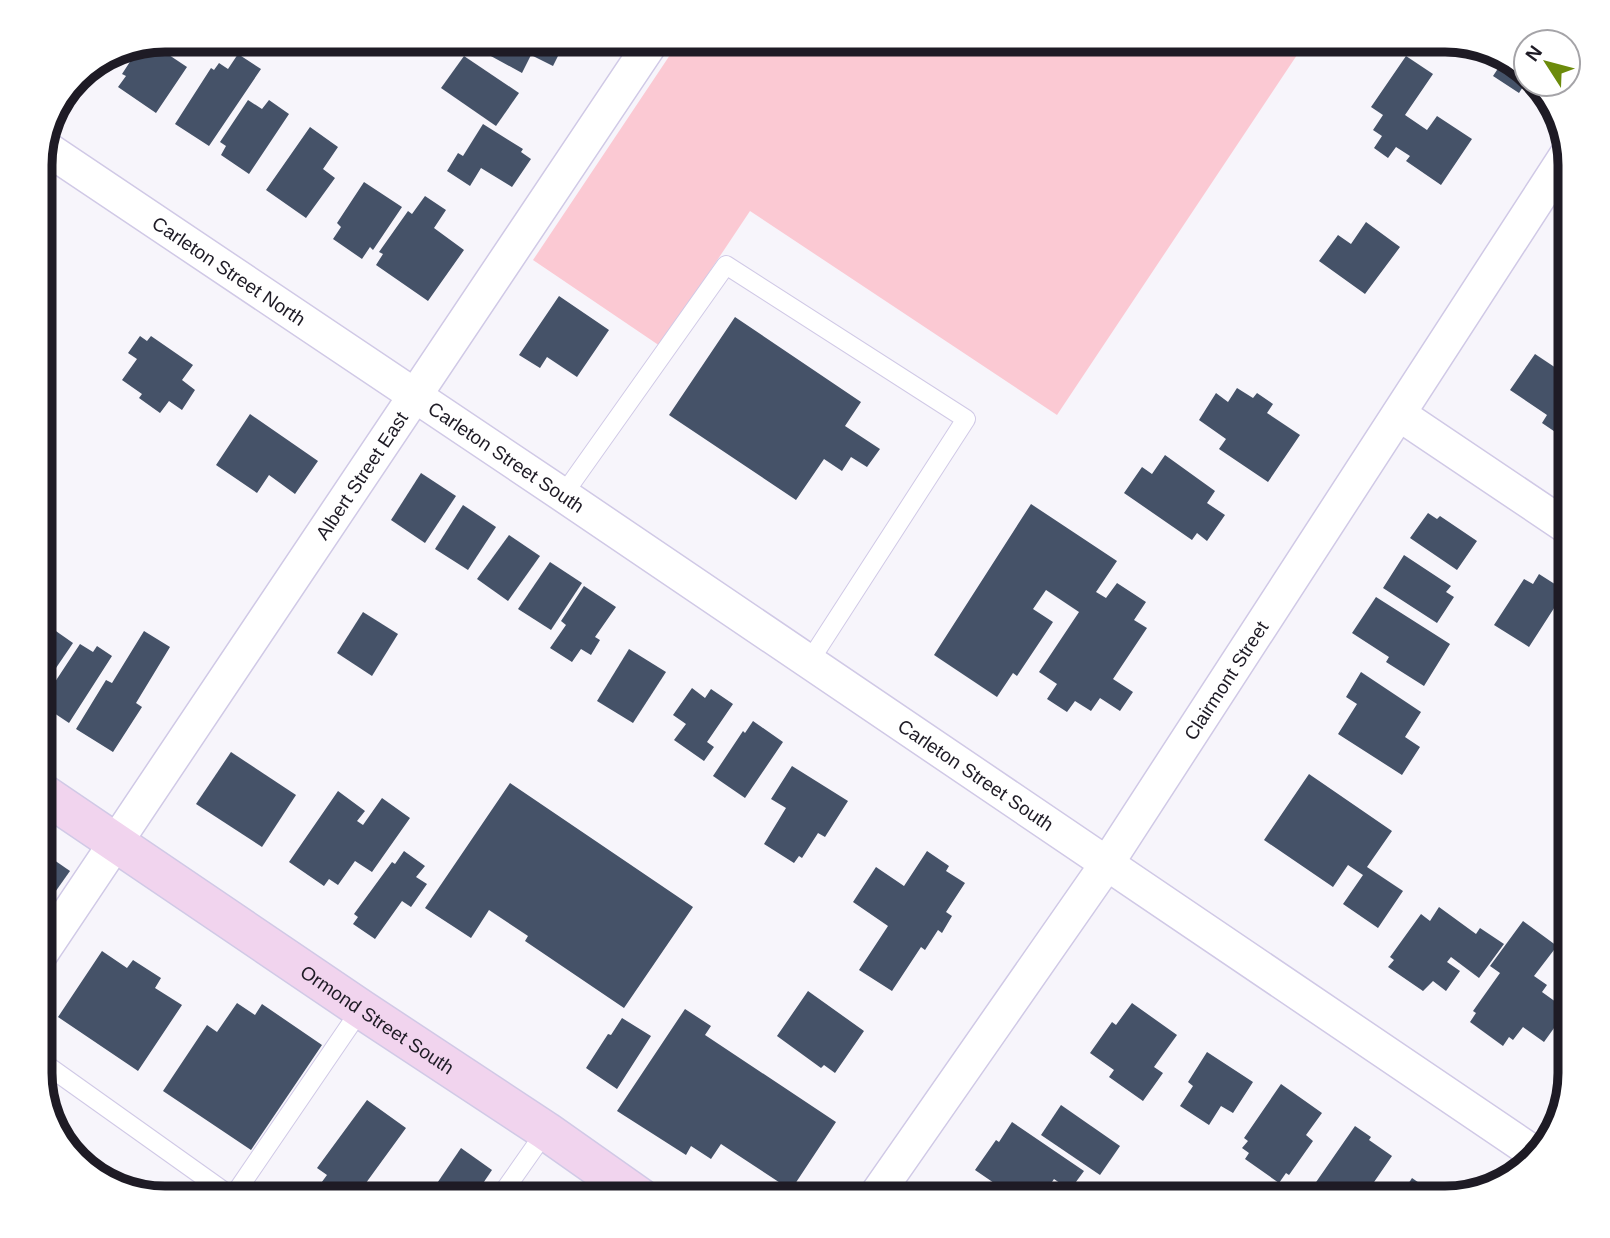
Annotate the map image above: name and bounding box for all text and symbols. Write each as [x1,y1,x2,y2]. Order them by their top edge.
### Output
north arrow [1512,28,1582,98]
text: N [1521,42,1546,65]
street label: Carleton Street North [149,212,309,330]
street label: Carleton Street South [425,397,588,517]
street label: Albert Street East [311,407,412,543]
street label: Clairmont Street [1180,616,1272,744]
street label: Carleton Street South [894,715,1057,835]
street label: Ormond Street South [297,961,458,1078]

